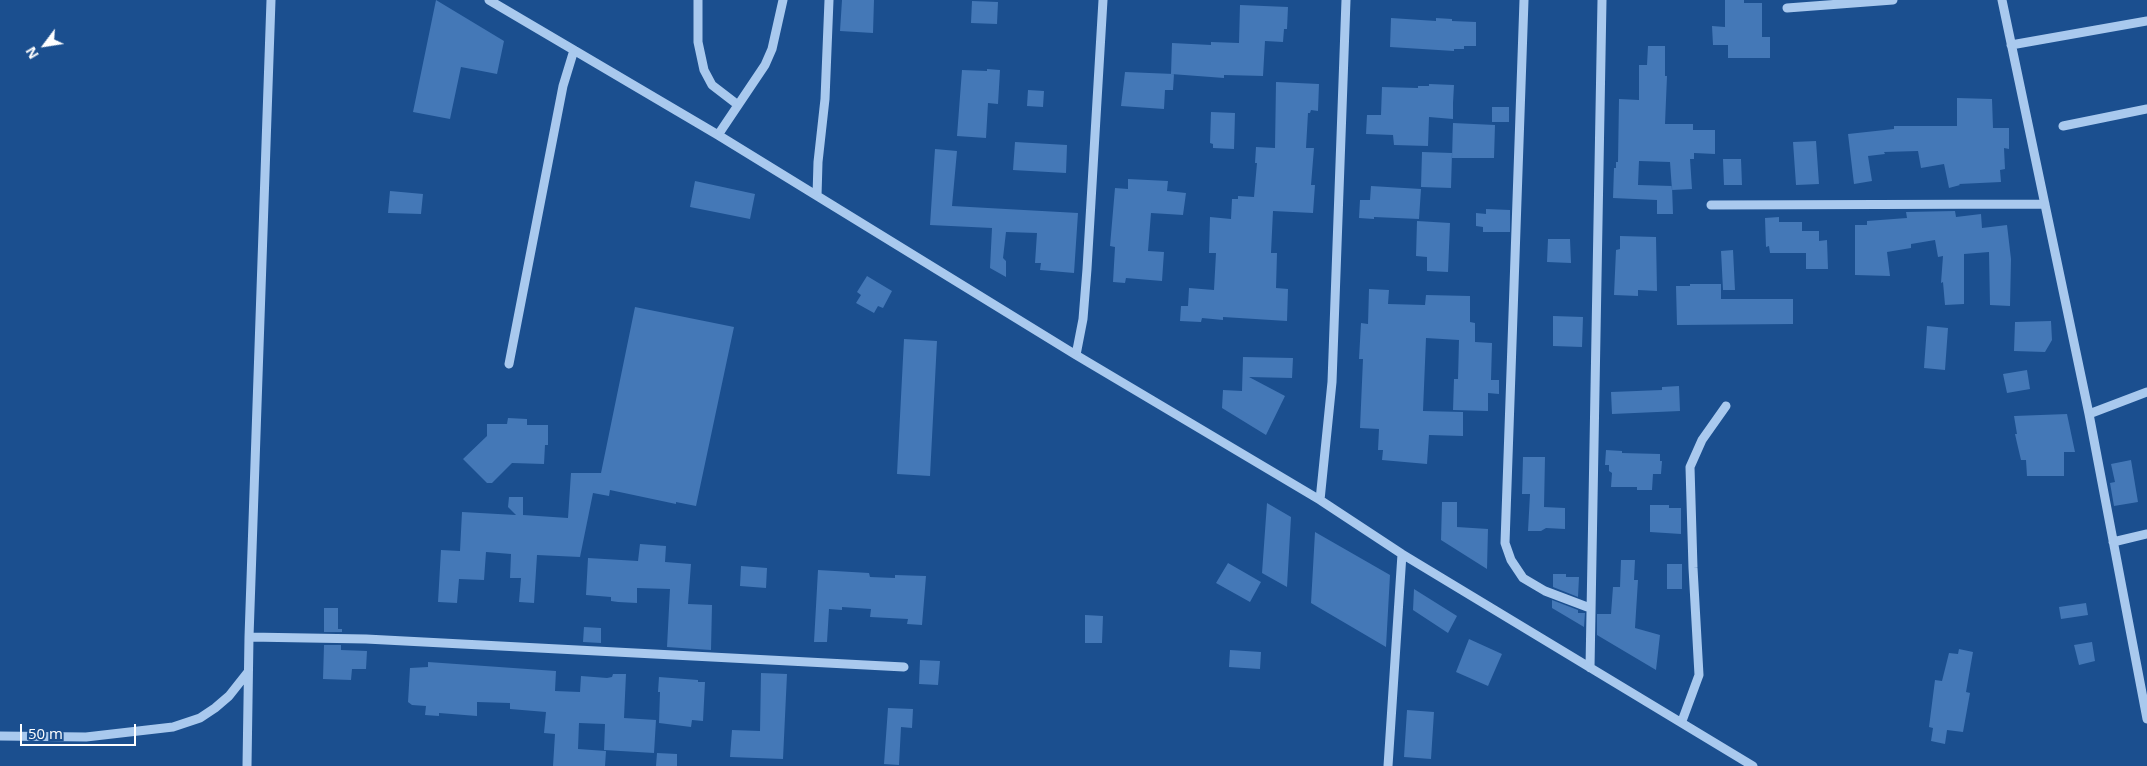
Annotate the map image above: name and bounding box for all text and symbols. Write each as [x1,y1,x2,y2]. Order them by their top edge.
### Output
north arrow [20,20,70,70]
text: N [21,43,43,63]
scale bar [22,714,139,746]
text: 50 m [28,723,63,743]

